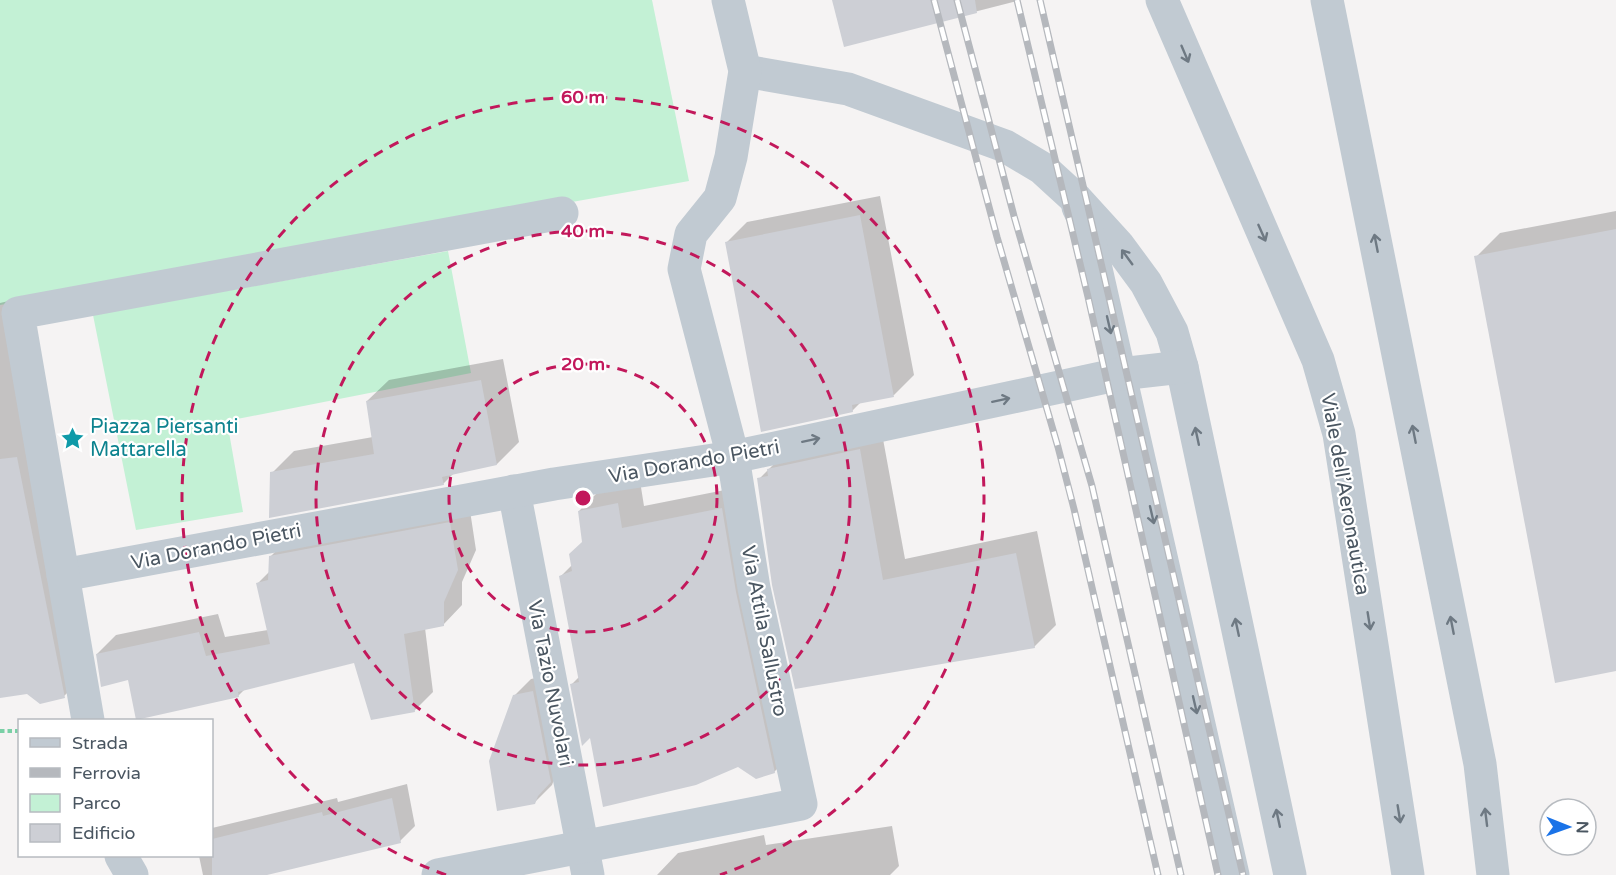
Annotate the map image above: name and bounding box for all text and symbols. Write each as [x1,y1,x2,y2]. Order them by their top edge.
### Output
one-way arrow [1180,45,1191,63]
text: 60 m [561,86,605,108]
text: 40 m [561,220,605,242]
one-way arrow [1257,223,1269,241]
one-way arrow [1370,233,1381,253]
one-way arrow [1121,250,1133,266]
one-way arrow [1104,315,1115,334]
text: 20 m [561,353,605,375]
street label: Viale dell’Aeronautica [1315,391,1375,597]
one-way arrow [992,393,1011,405]
place label: Piazza Piersanti Mattarella [90,415,239,462]
place icon: Piazza Piersanti Mattarella [59,425,85,451]
one-way arrow [1408,425,1419,444]
one-way arrow [1191,427,1202,447]
one-way arrow [800,434,820,445]
street label: Via Dorando Pietri [607,435,781,489]
centre of rings [573,488,593,508]
one-way arrow [1147,505,1158,524]
street label: Via Dorando Pietri [129,519,303,575]
street label: Via Attila Sallustro [736,544,792,719]
street label: Via Tazio Nuvolari [522,598,578,768]
one-way arrow [1363,611,1374,630]
one-way arrow [1446,616,1457,635]
one-way arrow [1231,618,1243,637]
one-way arrow [1190,695,1201,714]
legend [18,719,213,857]
text: Strada [72,732,128,754]
text: Ferrovia [72,762,141,784]
text: Parco [72,792,121,814]
north arrow [1538,797,1598,857]
one-way arrow [1393,803,1404,823]
one-way arrow [1481,808,1492,827]
one-way arrow [1272,809,1283,828]
text: N [1572,821,1592,834]
text: Edificio [72,822,136,844]

